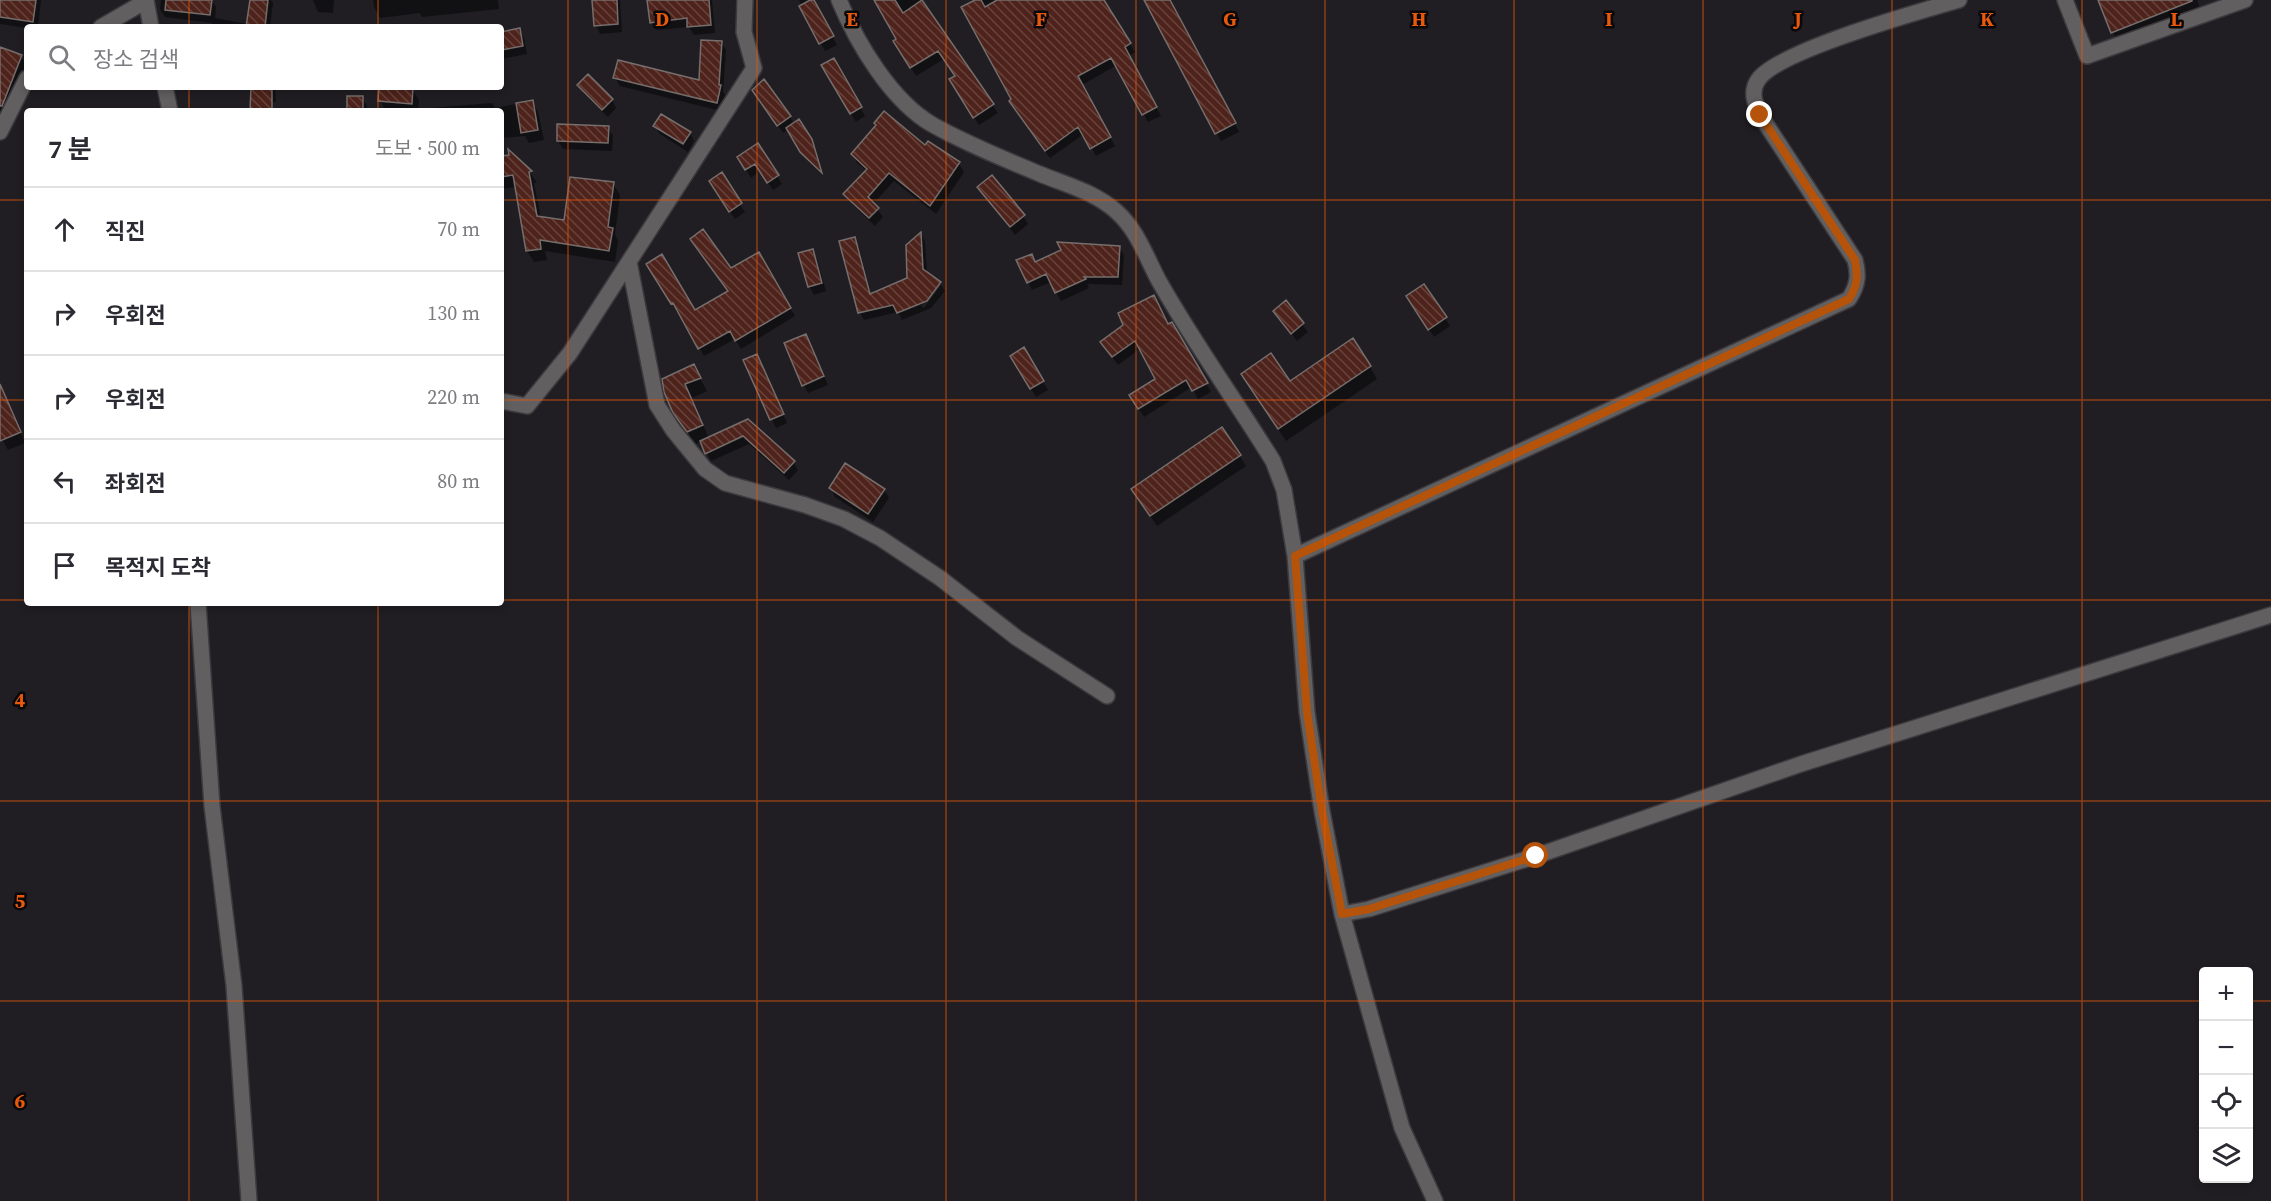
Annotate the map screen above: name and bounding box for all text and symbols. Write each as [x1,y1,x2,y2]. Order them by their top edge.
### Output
text: D [655,5,669,33]
text: E [846,5,858,33]
text: F [1035,5,1047,33]
text: G [1223,5,1237,33]
text: H [1411,5,1427,33]
text: I [1605,5,1613,33]
text: J [1792,5,1802,33]
text: K [1980,5,1994,33]
text: L [2170,5,2182,33]
search box [24,24,504,90]
icon: search [45,41,78,74]
text: 장소 검색 [93,44,179,74]
route end [1746,101,1772,127]
text: 7 분 [48,131,92,167]
text: 도보 · 500 m [375,134,480,162]
icon: ahead [48,213,81,246]
text: 70 m [437,215,480,243]
text: 직진 [105,216,145,246]
icon: right [48,297,81,330]
text: 130 m [427,299,480,327]
text: 우회전 [105,300,166,330]
icon: right [48,381,81,414]
text: 220 m [427,383,480,411]
text: 우회전 [105,384,166,414]
icon: left [48,465,81,498]
text: 80 m [437,467,480,495]
text: 좌회전 [105,468,166,498]
icon: arrive [48,549,81,582]
text: 목적지 도착 [105,552,211,582]
text: 4 [15,686,26,714]
route start [1522,842,1548,868]
text: 5 [15,887,26,915]
map controls [2199,967,2253,1183]
button: + [2199,967,2253,1021]
button: − [2199,1021,2253,1075]
button: locate [2199,1075,2253,1129]
text: 6 [15,1087,26,1115]
button: layers [2199,1129,2253,1183]

